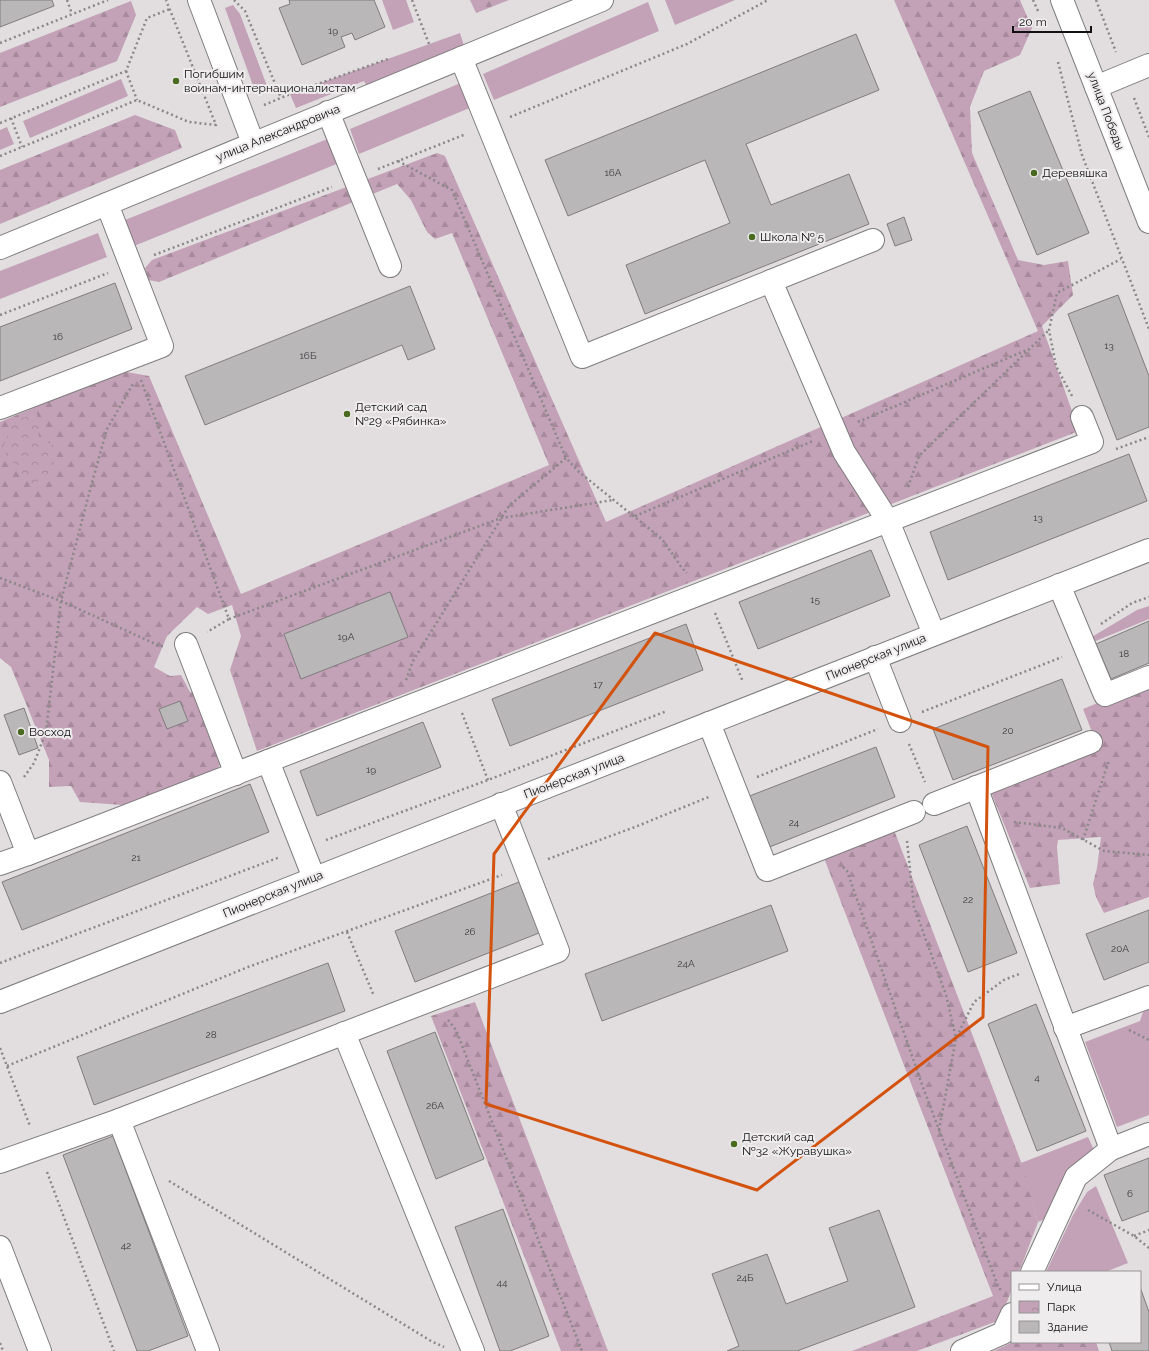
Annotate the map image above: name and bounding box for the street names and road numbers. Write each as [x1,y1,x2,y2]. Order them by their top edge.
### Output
street label: улица Победы [1085,70,1127,152]
street label: улица Александровича [214,102,342,164]
street label: Пионерская улица [824,631,928,683]
street label: Пионерская улица [522,750,626,802]
street label: Пионерская улица [221,868,325,920]

